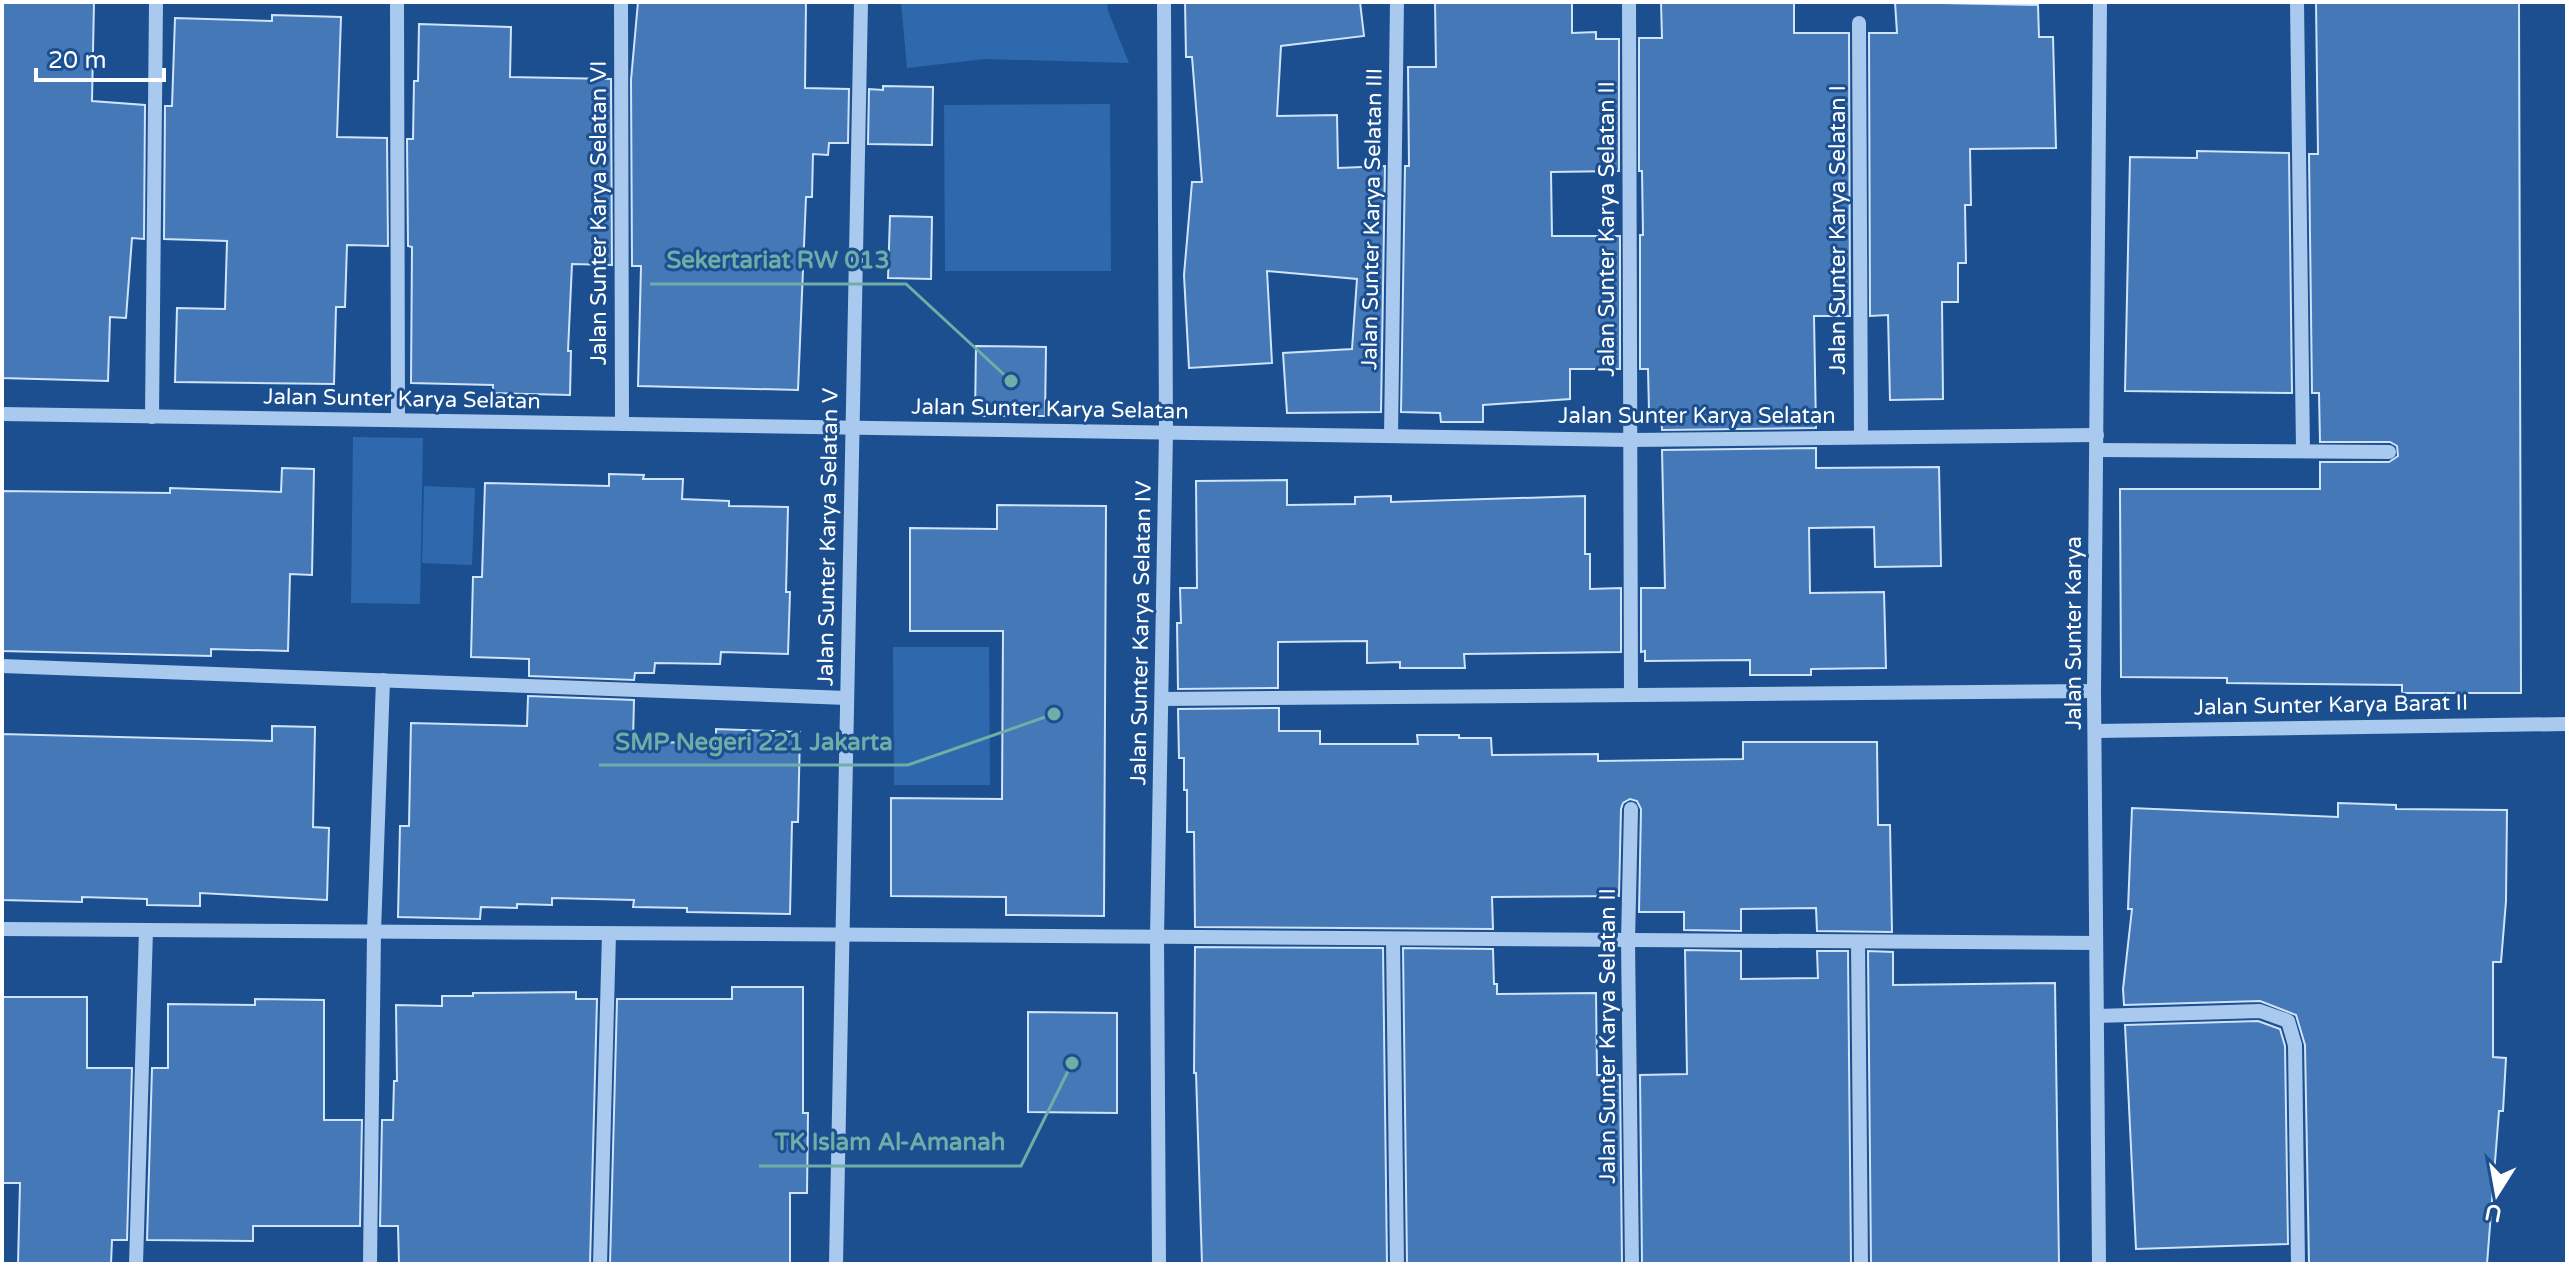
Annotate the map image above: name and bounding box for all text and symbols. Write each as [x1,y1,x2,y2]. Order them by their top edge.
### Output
scale bar [36,32,164,82]
text: 20 m [48,46,106,75]
street label: Jalan Sunter Karya Selatan VI [586,61,612,365]
street label: Jalan Sunter Karya Selatan III [1356,68,1388,370]
street label: Jalan Sunter Karya Selatan II [1594,81,1620,377]
street label: Jalan Sunter Karya Selatan I [1825,85,1851,375]
callout: Sekertariat RW 013 [650,236,906,284]
text: Sekertariat RW 013 [666,246,890,275]
street label: Jalan Sunter Karya Selatan [263,384,541,414]
street label: Jalan Sunter Karya Selatan V [812,388,844,686]
street label: Jalan Sunter Karya Selatan [911,394,1189,424]
street label: Jalan Sunter Karya Selatan [1558,403,1836,429]
street label: Jalan Sunter Karya Selatan IV [1125,480,1157,786]
street label: Jalan Sunter Karya [2061,536,2087,730]
street label: Jalan Sunter Karya Barat II [2194,690,2468,720]
callout: SMP Negeri 221 Jakarta [599,717,908,765]
text: SMP Negeri 221 Jakarta [615,728,893,757]
street label: Jalan Sunter Karya Selatan II [1595,888,1621,1184]
callout: TK Islam Al-Amanah [759,1118,1021,1166]
text: TK Islam Al-Amanah [774,1128,1005,1157]
north arrow [2457,1154,2537,1234]
text: U [2483,1198,2504,1227]

